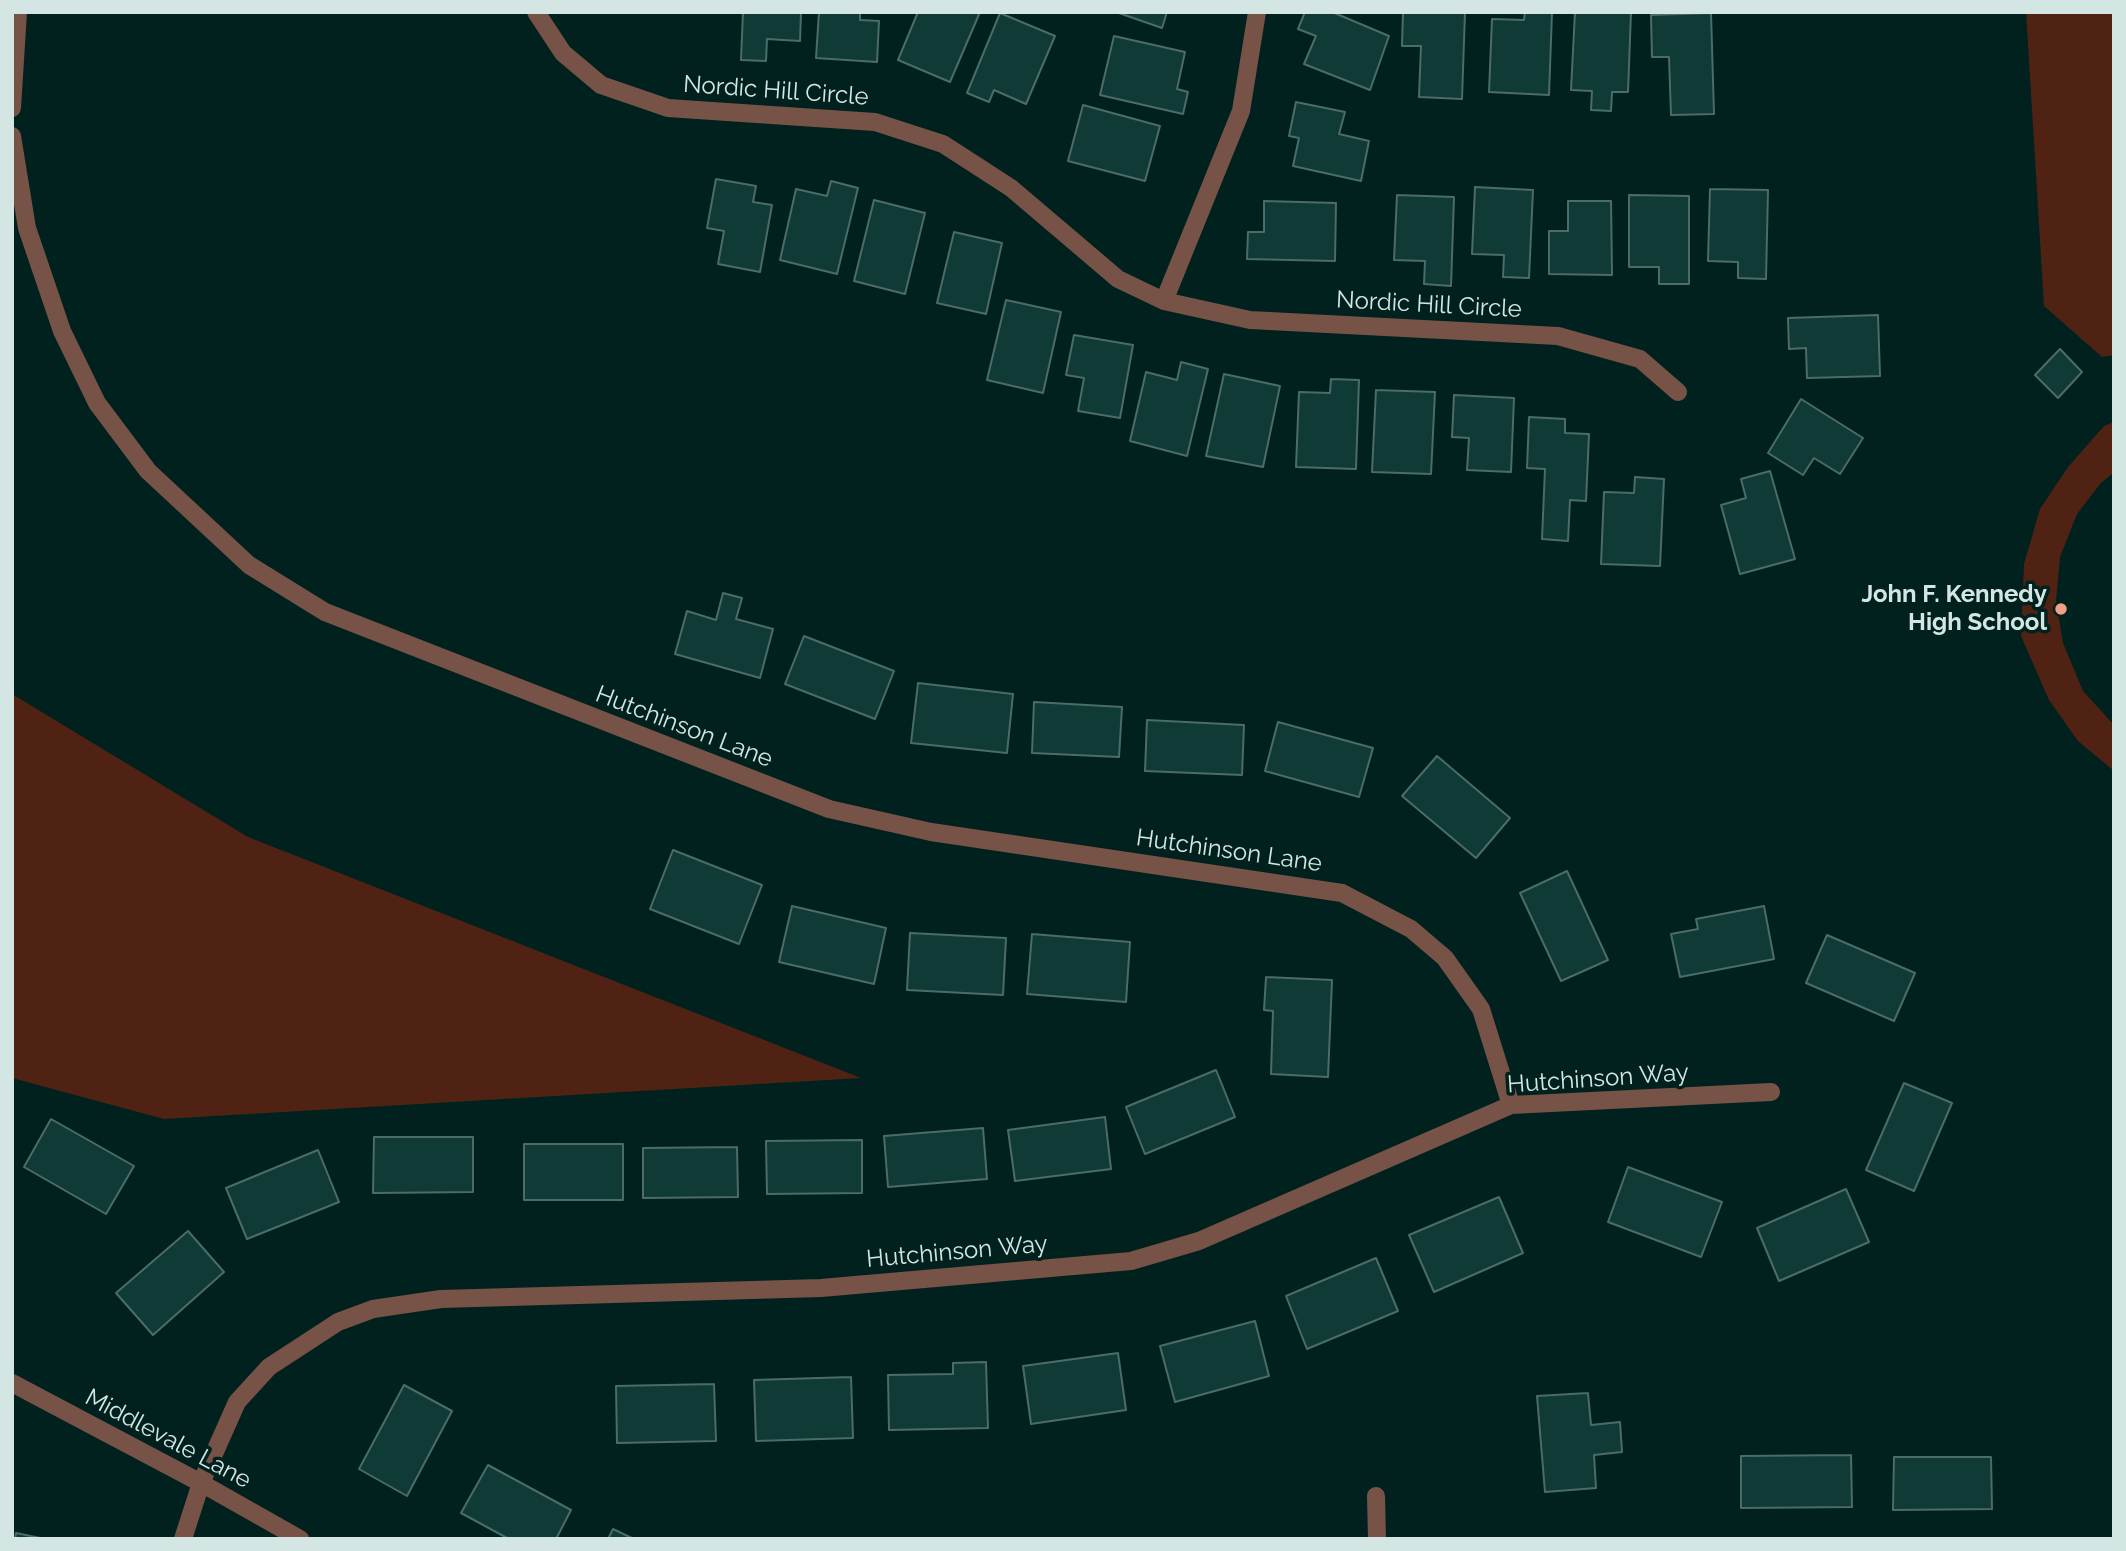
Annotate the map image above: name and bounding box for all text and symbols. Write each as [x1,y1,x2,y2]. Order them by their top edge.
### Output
street label: Nordic Hill Circle [682,70,870,112]
street label: Nordic Hill Circle [1335,286,1523,324]
place label: John F. Kennedy High School [1861,581,2047,637]
marker: John F. Kennedy High School [2053,601,2069,617]
street label: Hutchinson Lane [591,680,777,774]
street label: Hutchinson Lane [1134,824,1324,878]
street label: Hutchinson Way [1506,1058,1690,1100]
street label: Hutchinson Way [865,1230,1049,1274]
street label: Middlevale Lane [80,1383,256,1495]

